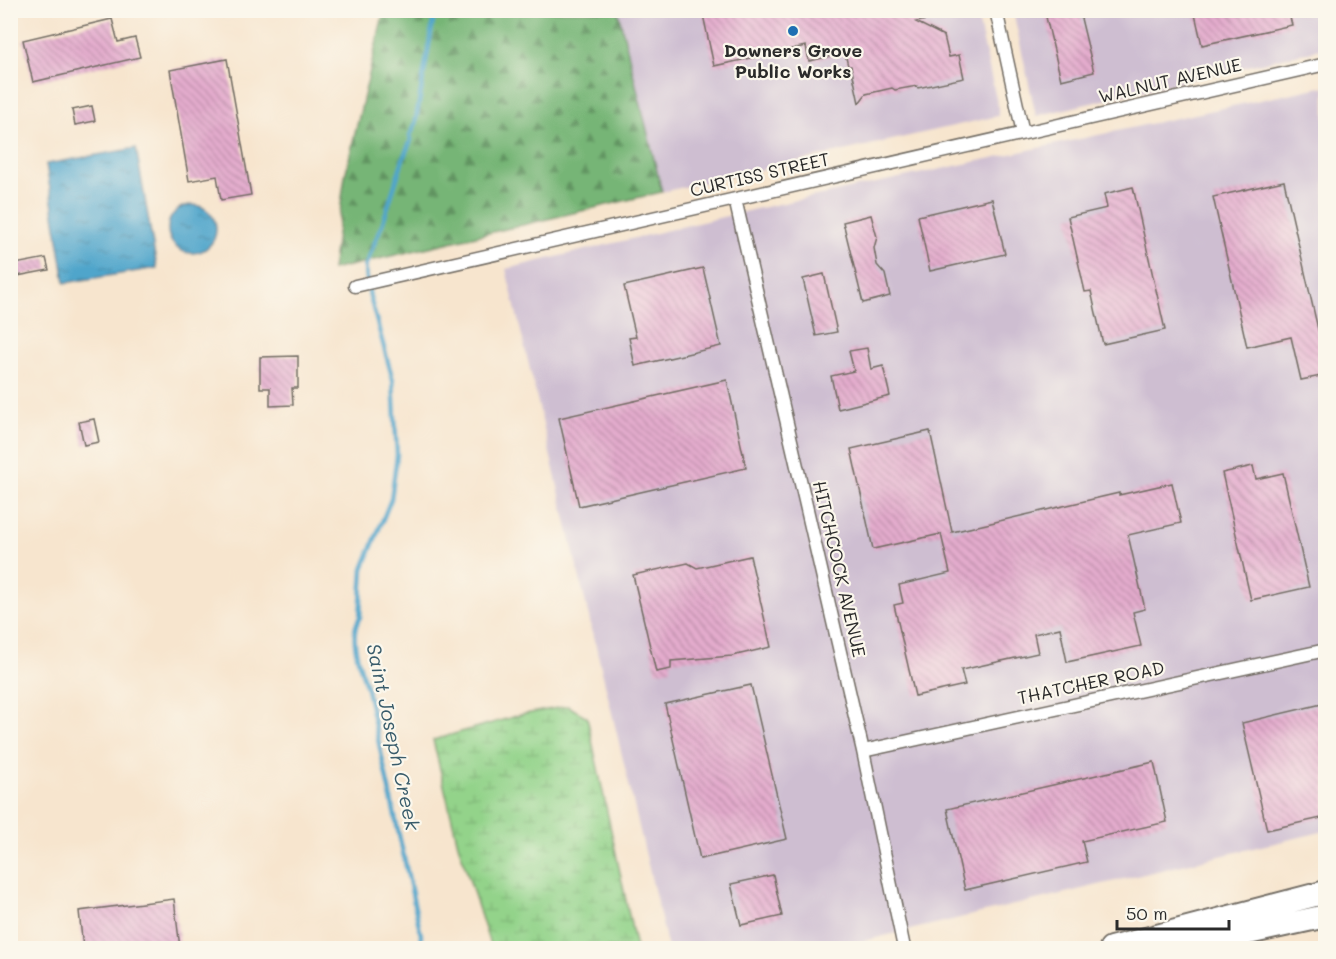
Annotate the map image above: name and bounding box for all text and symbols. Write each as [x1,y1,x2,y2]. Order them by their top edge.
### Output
marker: Downers Grove Public Works [786,24,800,38]
place label: Downers Grove Public Works [724,38,862,83]
street label: WALNUT AVENUE [1096,52,1244,108]
street label: CURTISS STREET [688,146,832,202]
street label: HITCHCOCK AVENUE [808,478,872,659]
water label: Saint Joseph Creek [361,641,427,833]
street label: THATCHER ROAD [1015,655,1166,709]
scale bar [1117,893,1230,931]
text: 50 m [1126,901,1168,925]

